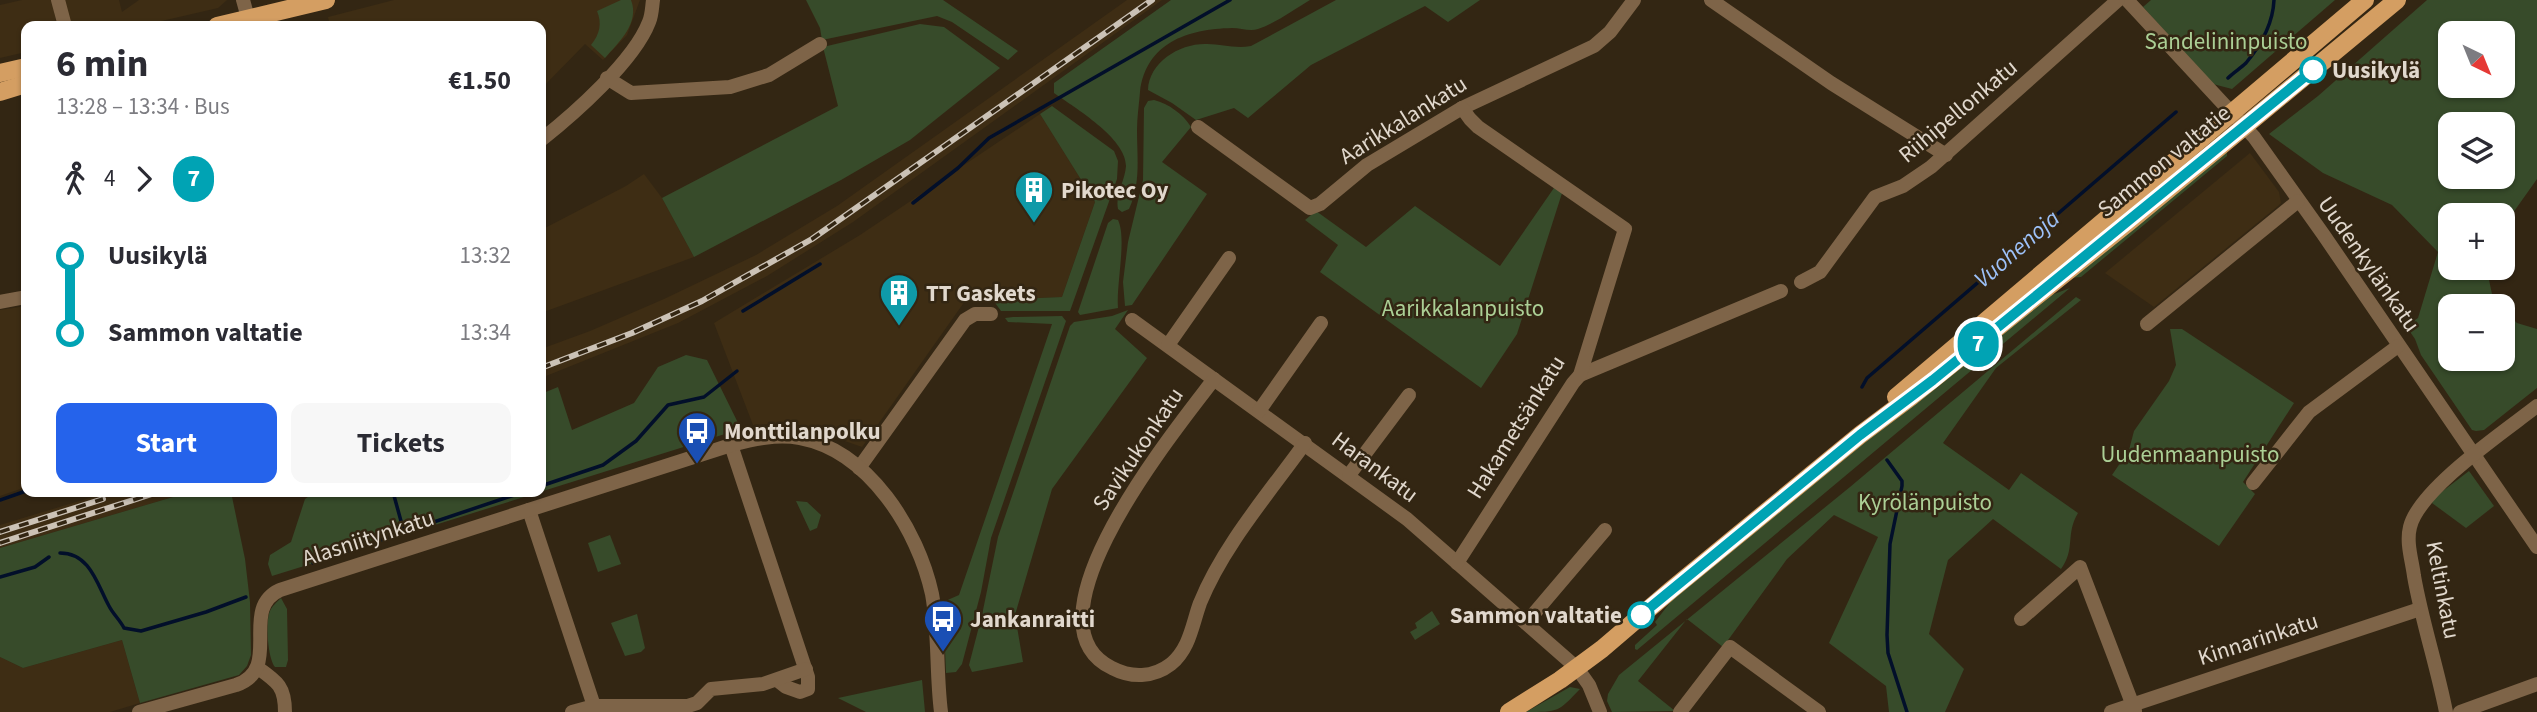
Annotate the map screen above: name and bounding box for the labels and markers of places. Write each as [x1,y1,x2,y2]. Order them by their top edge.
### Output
place label: Uusikylä [2332,54,2420,87]
marker: Uusikylä [2300,57,2326,83]
building icon: Pikotec Oy [1013,169,1055,224]
place label: Pikotec Oy [1061,174,1169,207]
building icon: TT Gaskets [878,272,920,327]
place label: TT Gaskets [926,277,1036,310]
bus stop icon: Monttilanpolku [676,410,718,465]
place label: Monttilanpolku [724,415,881,448]
bus stop icon: Jankanraitti [922,598,964,653]
place label: Sammon valtatie [1450,599,1622,632]
marker: Sammon valtatie [1628,602,1654,628]
place label: Jankanraitti [970,603,1095,636]

